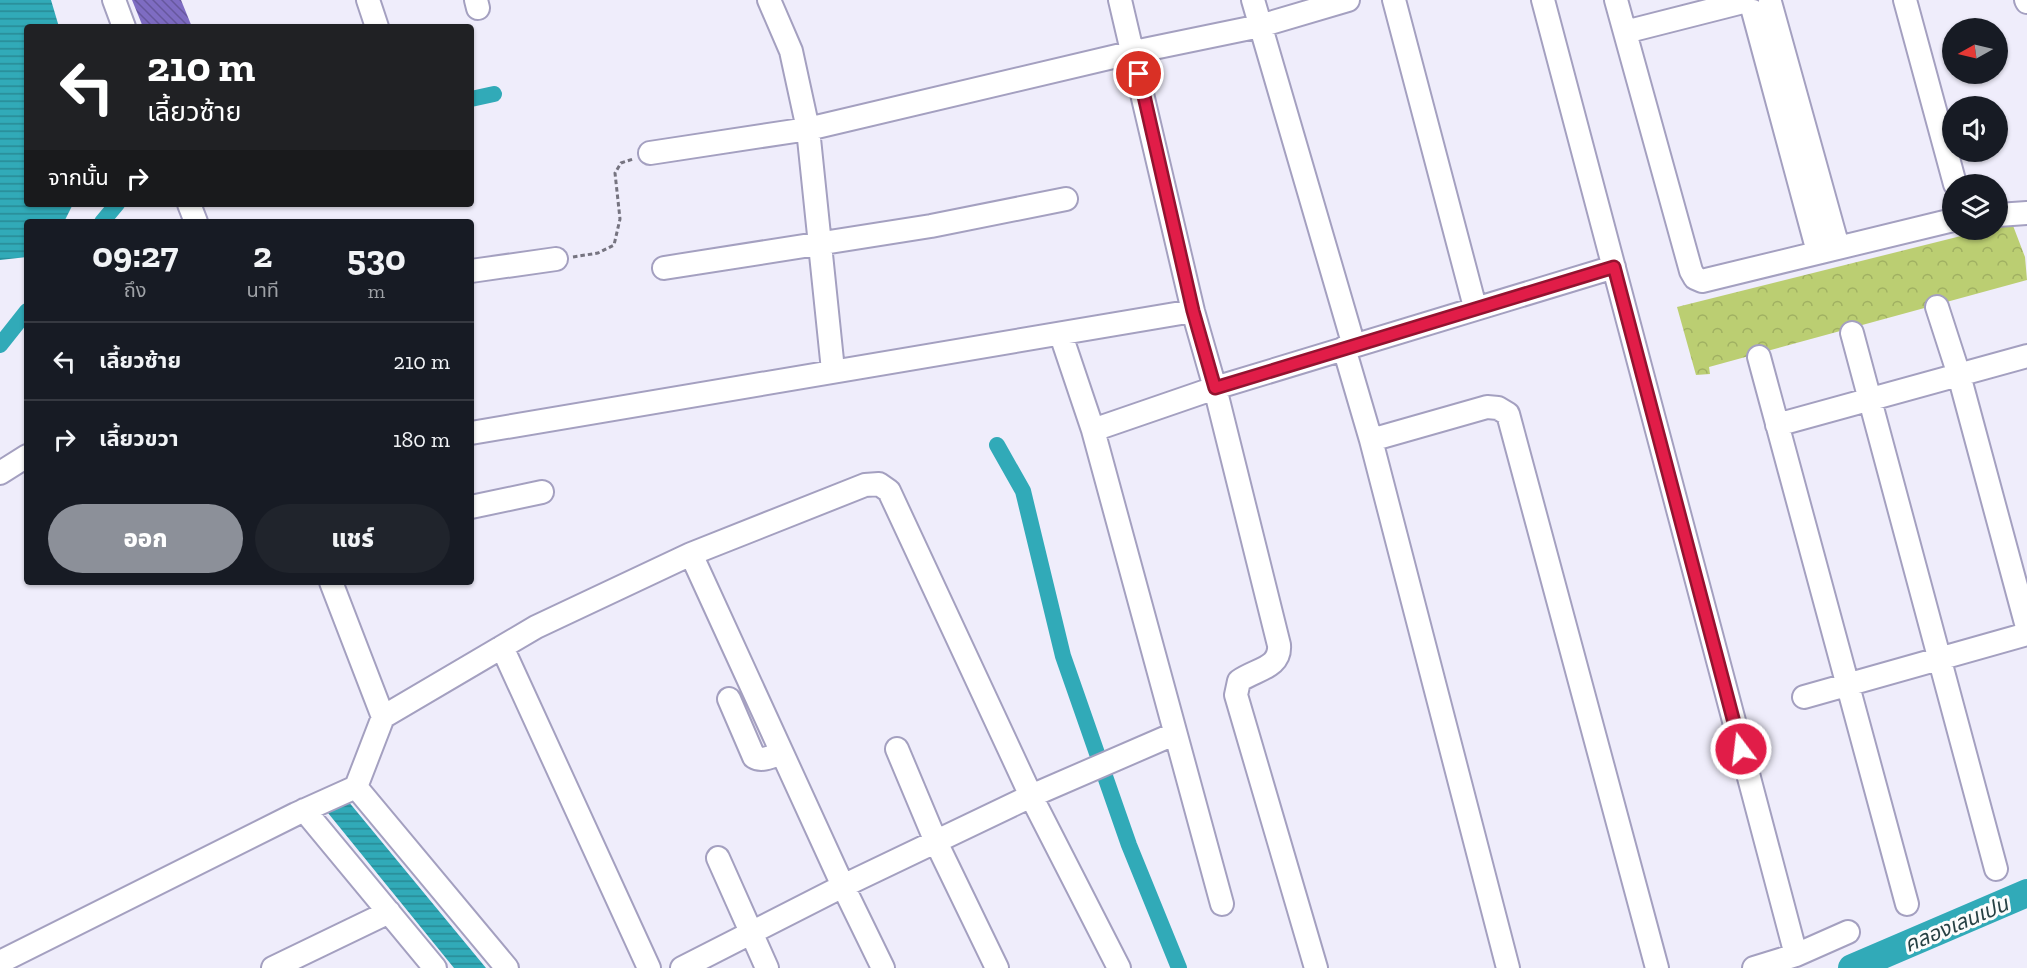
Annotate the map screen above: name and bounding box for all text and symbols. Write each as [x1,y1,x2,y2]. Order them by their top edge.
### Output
north arrow [1942,18,2008,84]
map controls [1942,18,2008,240]
text: 210 m [147,41,255,92]
icon: left [48,48,126,126]
pin [1113,48,1164,99]
icon: arrive [1122,57,1155,90]
text: เลี้ยวซ้าย [147,96,241,128]
button: sound [1942,96,2008,162]
icon: right [121,162,154,195]
text: จากนั้น [48,164,109,191]
button: layers [1942,174,2008,240]
text: 09:27 [92,233,178,276]
text: 2 [253,233,272,276]
text: 530 [347,236,406,279]
text: ถึง [124,278,147,302]
text: นาที [246,278,279,302]
text: m [368,279,385,303]
icon: left [48,345,81,378]
text: เลี้ยวซ้าย [99,347,181,374]
text: 210 m [394,348,450,375]
icon: right [48,423,81,456]
text: เลี้ยวขวา [99,425,179,452]
text: 180 m [393,426,450,453]
button: ออก [48,504,243,573]
button: แชร์ [255,504,450,573]
position arrow [1709,717,1773,781]
water label: คลองเลนเปน [1900,890,2013,957]

